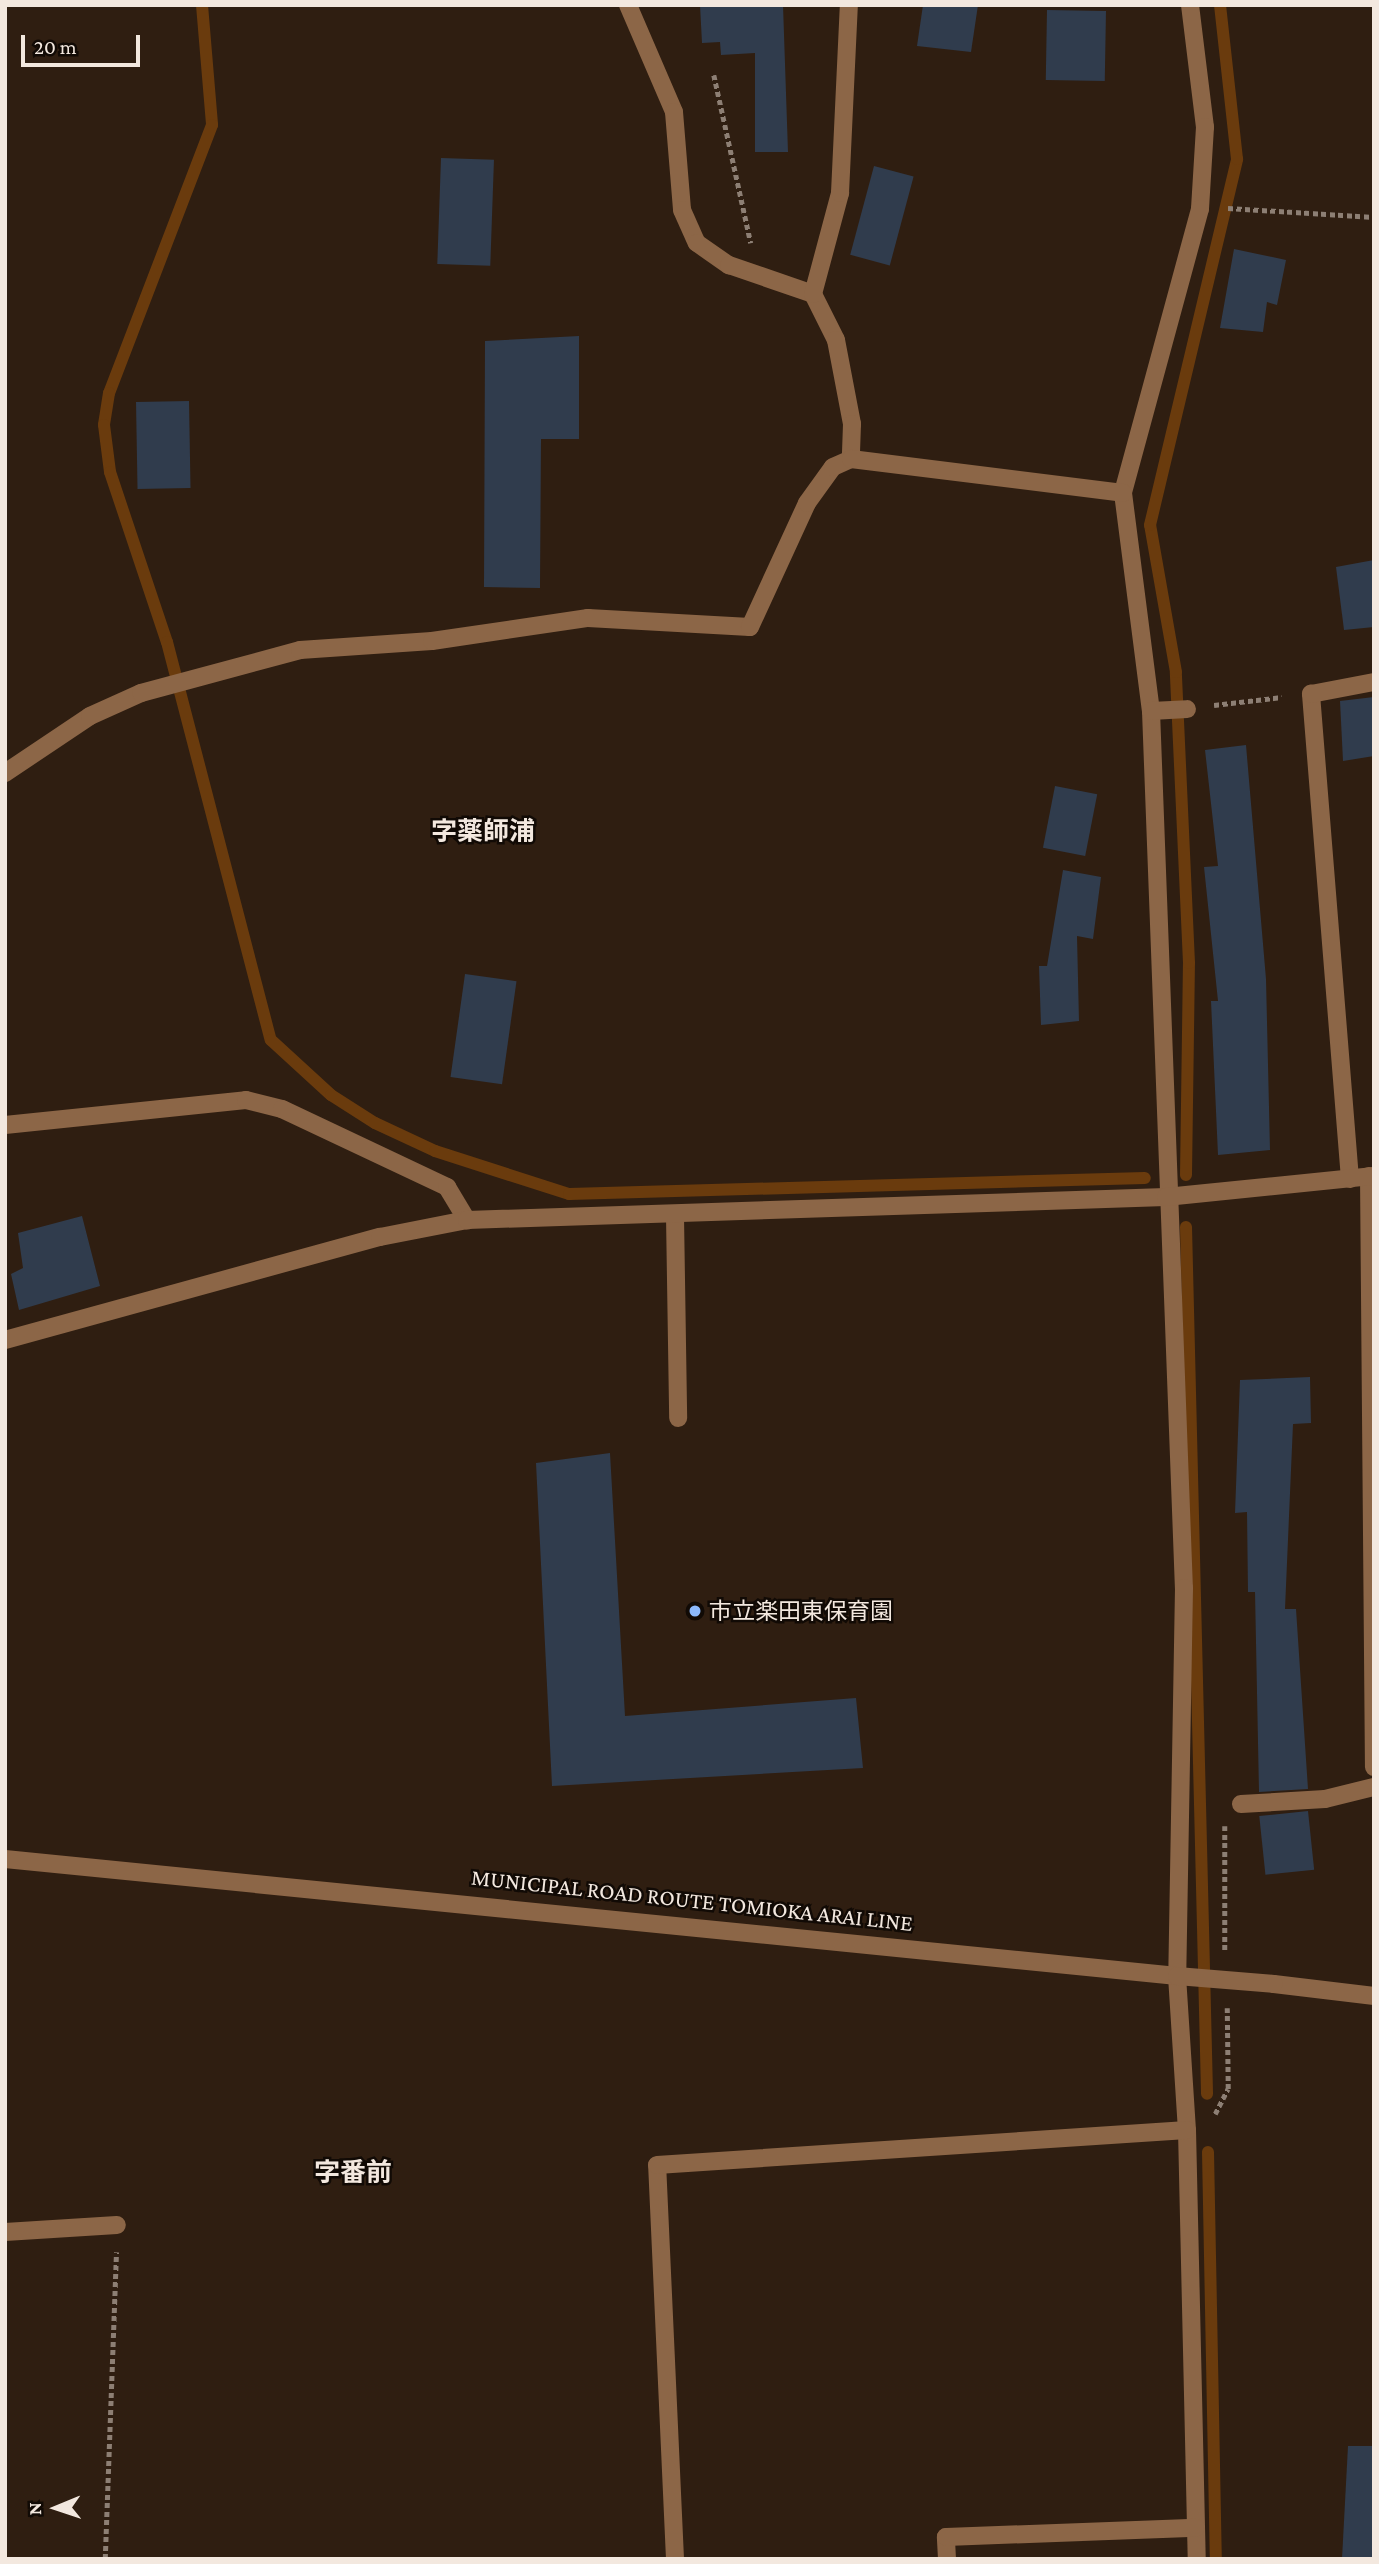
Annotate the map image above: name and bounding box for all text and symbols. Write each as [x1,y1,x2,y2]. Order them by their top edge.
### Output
scale bar [24,21,144,65]
text: 20 m [34,35,77,59]
district label: 字薬師浦 [431,816,535,848]
place label: 市立楽田東保育園 [709,1597,893,1625]
marker: 市立楽田東保育園 [687,1603,703,1619]
street label: MUNICIPAL ROAD ROUTE TOMIOKA ARAI LINE [470,1863,914,1937]
district label: 字番前 [314,2157,392,2189]
north arrow [21,2473,91,2543]
text: N [24,2502,45,2516]

